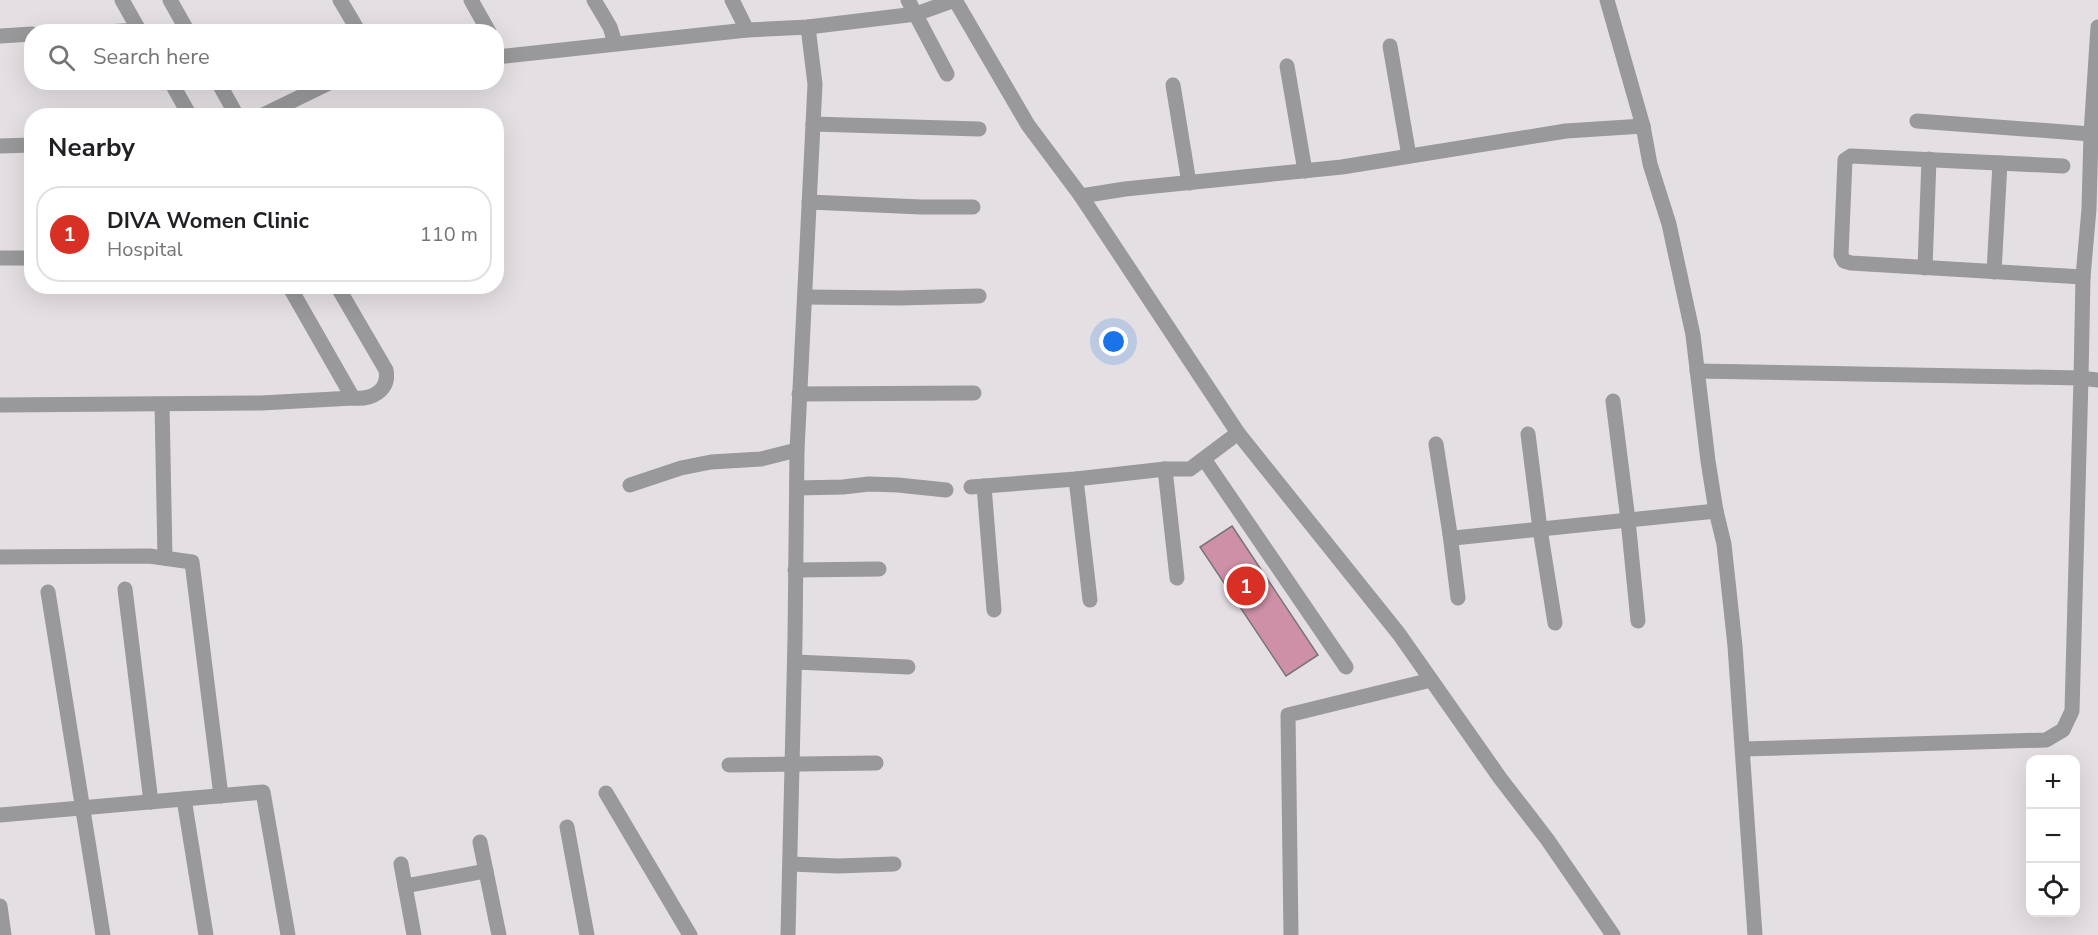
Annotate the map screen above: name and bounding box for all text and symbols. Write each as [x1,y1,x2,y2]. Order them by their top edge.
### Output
search box [24,24,504,90]
icon: search [45,41,78,74]
text: Search here [93,42,210,72]
text: Nearby [48,130,135,165]
text: DIVA Women Clinic [107,206,309,236]
text: 1 [64,221,76,248]
text: 110 m [420,221,478,248]
text: Hospital [107,236,183,263]
your location [1099,327,1128,356]
pin: 1 [1226,564,1266,608]
map controls [2026,755,2080,917]
button: + [2026,755,2080,809]
button: − [2026,809,2080,863]
button: locate [2026,863,2080,917]

